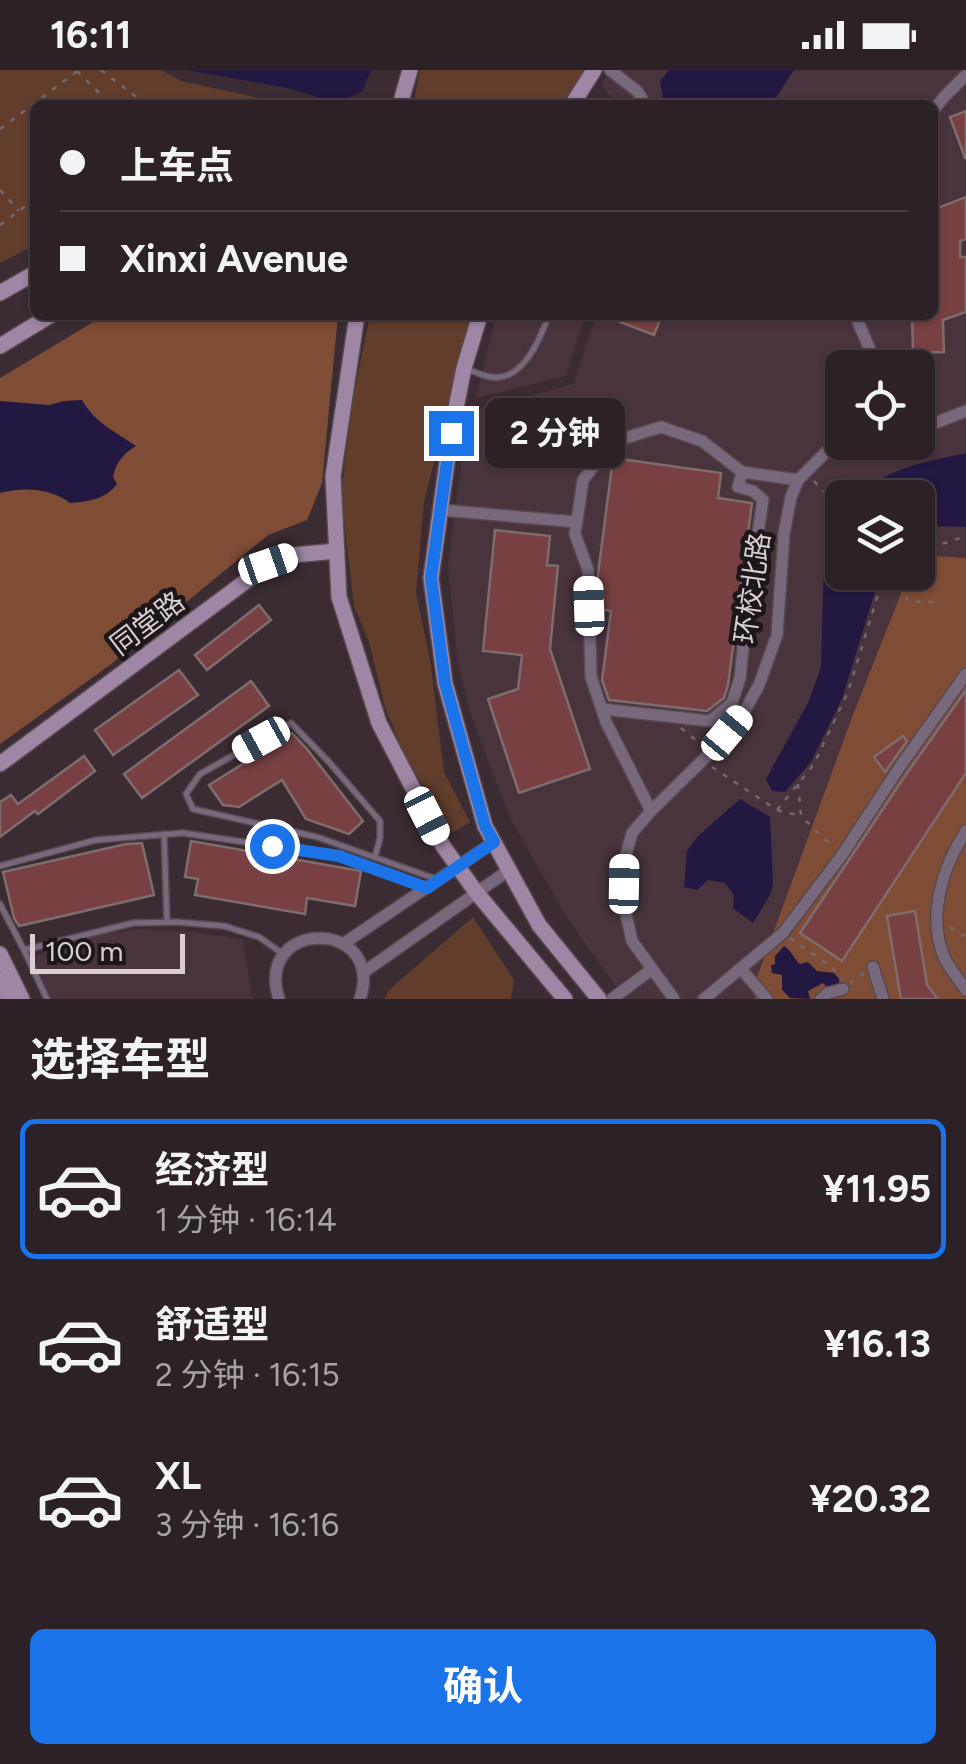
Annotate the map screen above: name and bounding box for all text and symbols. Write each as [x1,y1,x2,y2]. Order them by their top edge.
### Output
text: 16:11 [50,12,132,58]
text: 上车点 [120,143,234,189]
text: Xinxi Avenue [120,236,348,282]
map controls [825,350,935,590]
button: locate [825,350,935,460]
callout: 2 分钟 [486,398,626,468]
route end [429,411,474,456]
text: 2 分钟 [510,414,600,452]
button: layers [825,480,935,590]
street label: 环校北路 [727,530,777,646]
car [235,540,301,588]
car [573,575,605,637]
street label: 同堂路 [103,584,191,662]
car [696,700,758,766]
car [227,712,295,768]
car [400,782,454,850]
route start [250,824,295,869]
car [608,854,640,914]
scale bar [30,929,185,974]
text: 100 m [45,934,123,968]
text: 选择车型 [30,1032,210,1086]
icon: car [35,1144,125,1234]
text: 经济型 [155,1147,269,1193]
text: ¥11.95 [823,1166,931,1212]
text: 1 分钟 · 16:14 [155,1201,337,1239]
icon: car [35,1299,125,1389]
text: 舒适型 [155,1302,269,1348]
text: ¥16.13 [824,1321,931,1367]
text: 2 分钟 · 16:15 [155,1356,340,1394]
text: XL [155,1453,201,1499]
icon: car [35,1454,125,1544]
text: ¥20.32 [809,1476,931,1522]
text: 3 分钟 · 16:16 [155,1506,339,1544]
button: 确认 [30,1629,936,1744]

